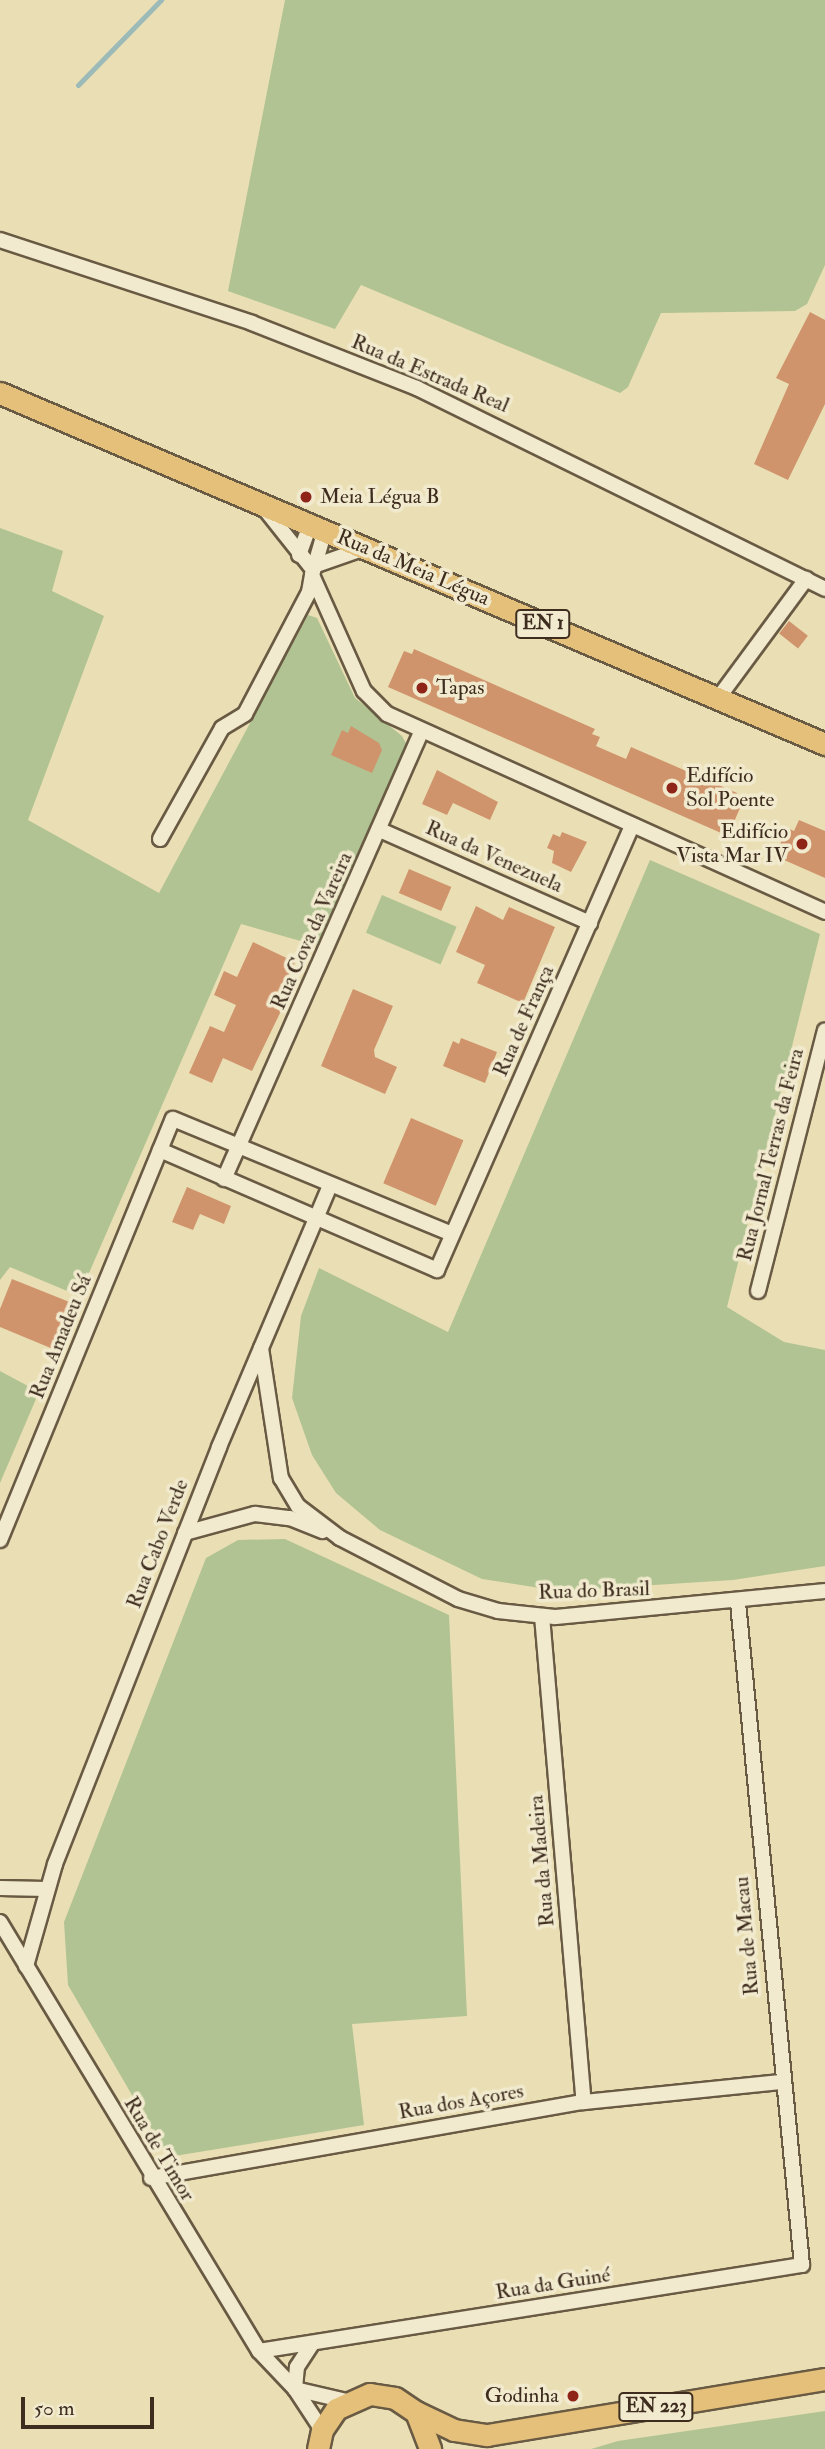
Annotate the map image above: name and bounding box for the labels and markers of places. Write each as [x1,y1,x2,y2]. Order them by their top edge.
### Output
place label: Meia Légua B [320,484,440,510]
marker: Meia Légua B [298,489,314,505]
place label: Tapas [436,675,484,701]
marker: Tapas [414,680,430,696]
place label: Edifício Sol Poente [686,763,774,813]
marker: Edifício Sol Poente [664,780,680,796]
place label: Edifício Vista Mar IV [676,819,788,869]
marker: Edifício Vista Mar IV [794,836,810,852]
place label: Godinha [485,2383,559,2409]
marker: Godinha [565,2388,581,2404]

